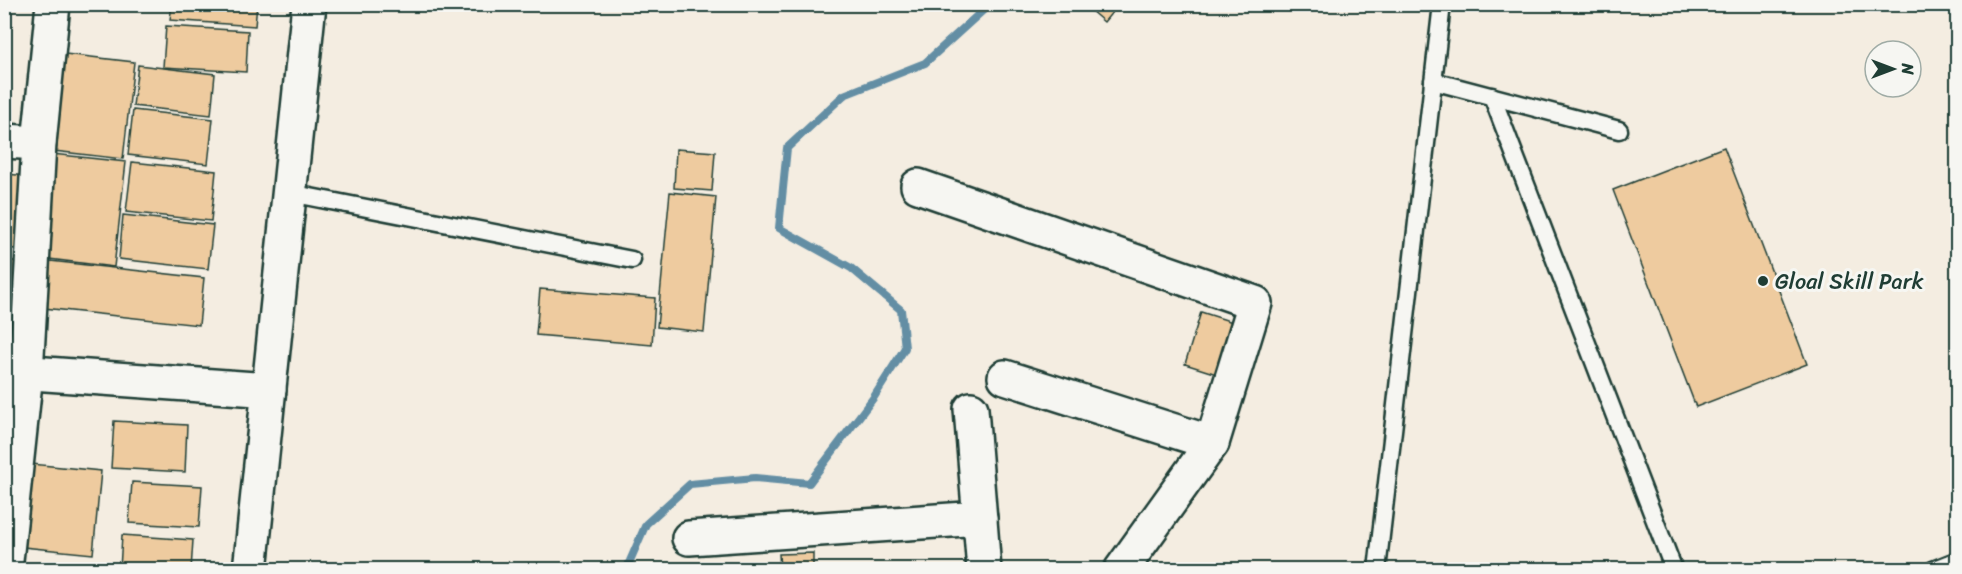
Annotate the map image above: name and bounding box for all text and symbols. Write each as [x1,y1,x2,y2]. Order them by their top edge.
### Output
north arrow [1863,39,1923,99]
text: N [1893,62,1922,75]
place label: Gloal Skill Park [1775,262,1924,301]
marker: Gloal Skill Park [1756,274,1770,288]

